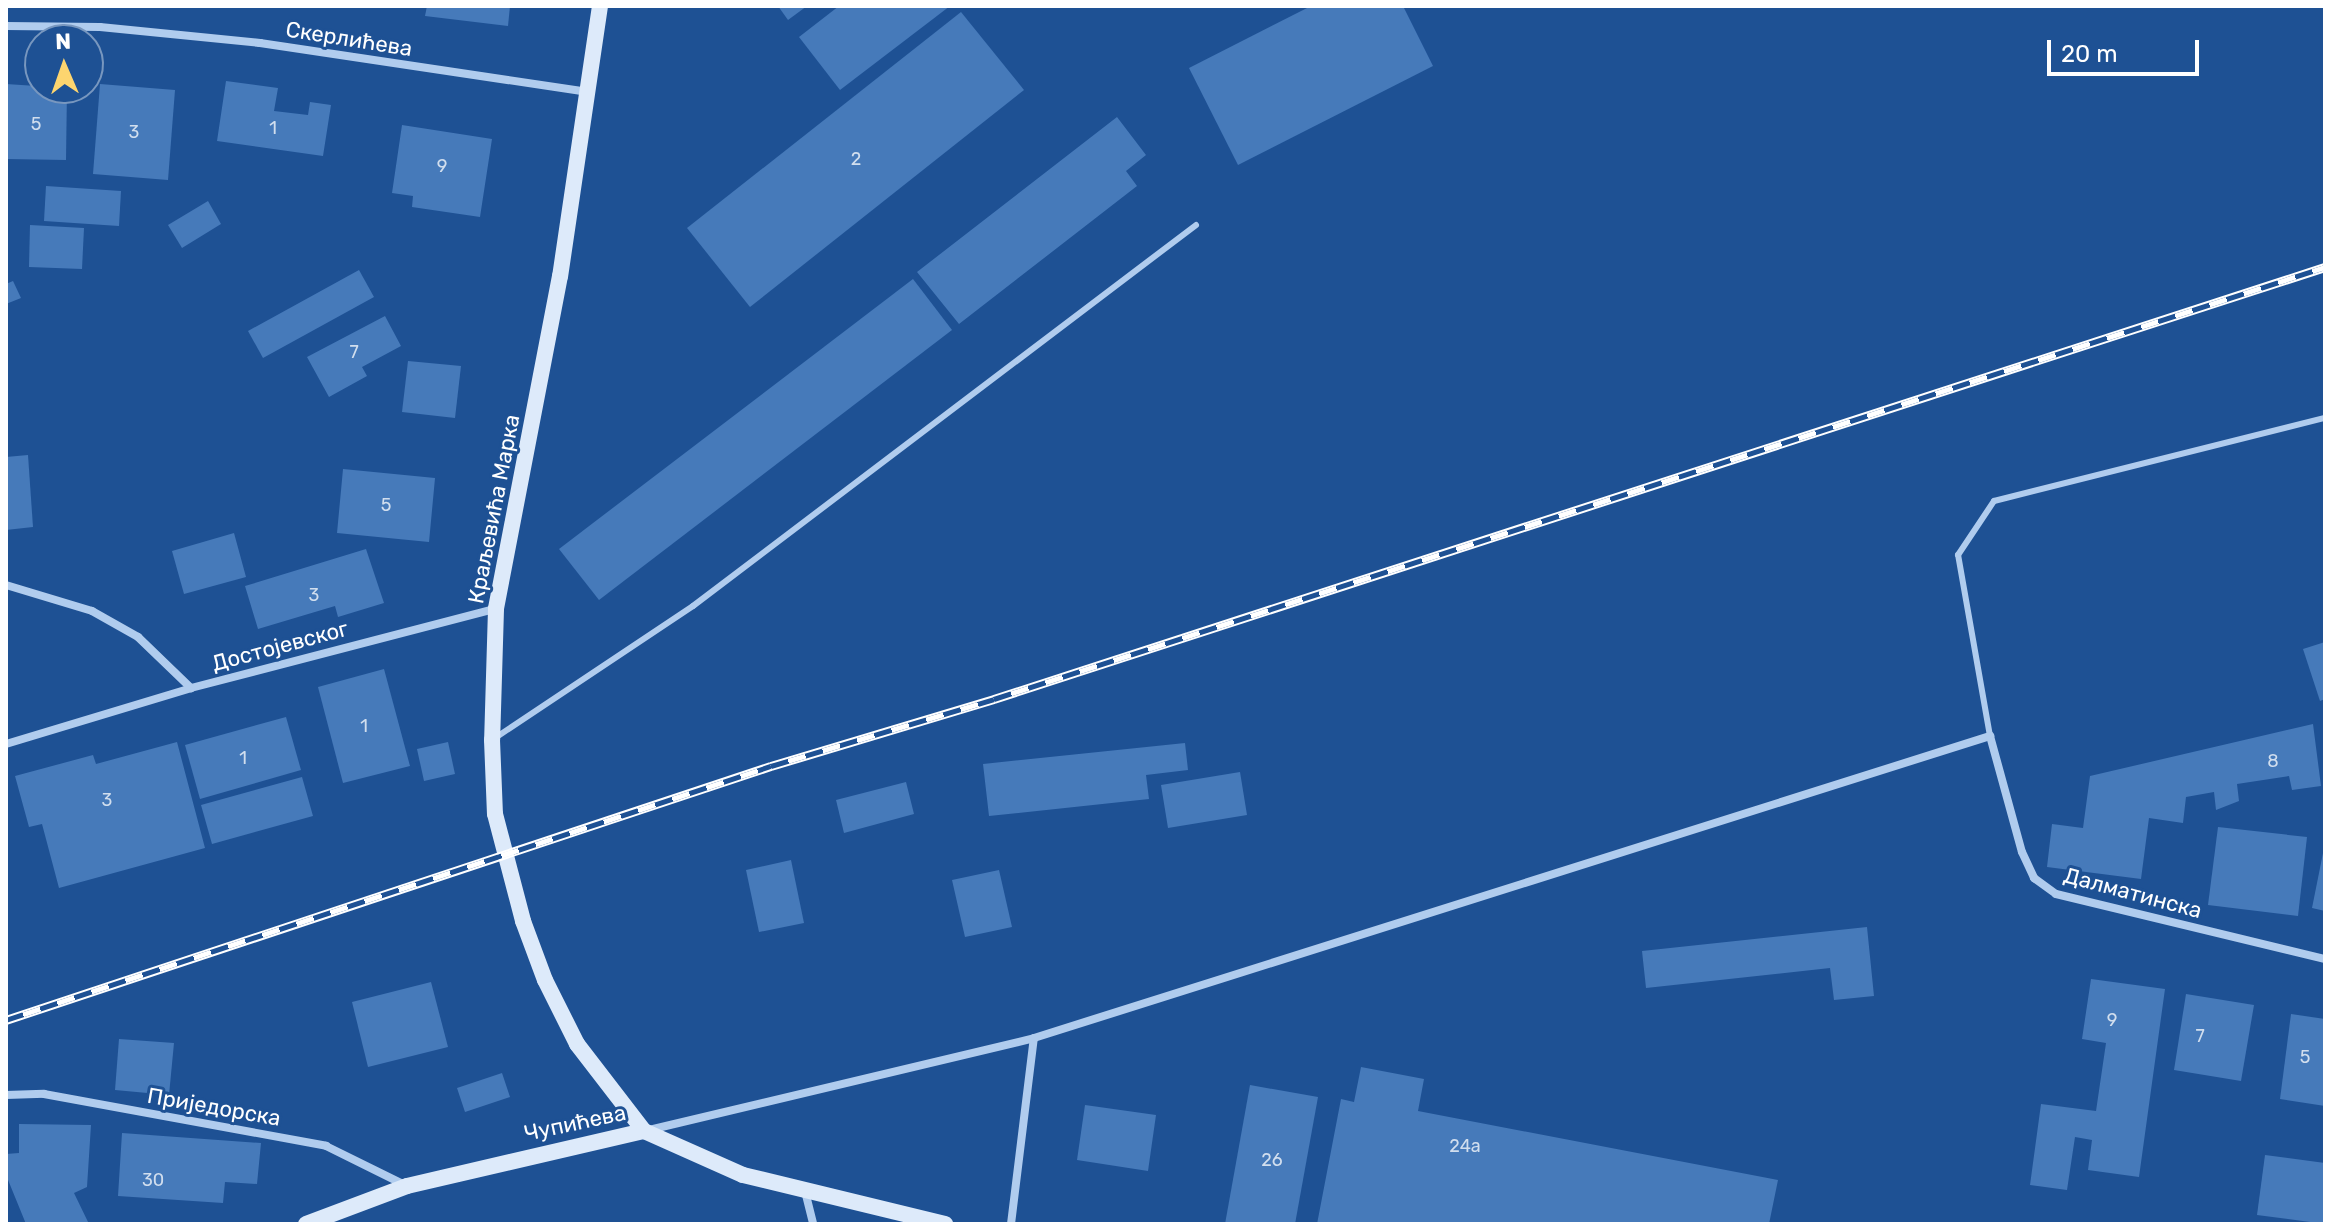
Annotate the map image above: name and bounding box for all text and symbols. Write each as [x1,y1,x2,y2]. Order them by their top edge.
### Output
street label: Скерлићева [284,16,414,62]
north arrow [24,24,104,104]
scale bar [2051,24,2203,74]
text: N [55,28,72,55]
text: 20 m [2061,40,2118,68]
house number: 5 [31,113,41,135]
house number: 1 [269,117,277,139]
house number: 3 [129,121,139,143]
house number: 2 [851,148,861,170]
house number: 9 [437,155,447,177]
house number: 7 [349,341,359,363]
street label: Краљевића Марка [463,412,525,606]
house number: 5 [381,494,391,516]
house number: 3 [309,584,319,606]
street label: Достојевског [209,615,351,677]
house number: 1 [360,715,368,737]
house number: 1 [239,747,247,769]
house number: 8 [2267,750,2279,772]
house number: 3 [102,789,112,811]
street label: Далматинска [2061,862,2205,924]
house number: 9 [2107,1009,2117,1031]
house number: 7 [2195,1025,2205,1047]
house number: 5 [2300,1046,2310,1068]
street label: Приједорска [145,1082,283,1132]
street label: Чупићева [522,1099,628,1147]
house number: 24a [1449,1135,1481,1157]
house number: 26 [1261,1149,1283,1171]
house number: 30 [142,1169,164,1191]

